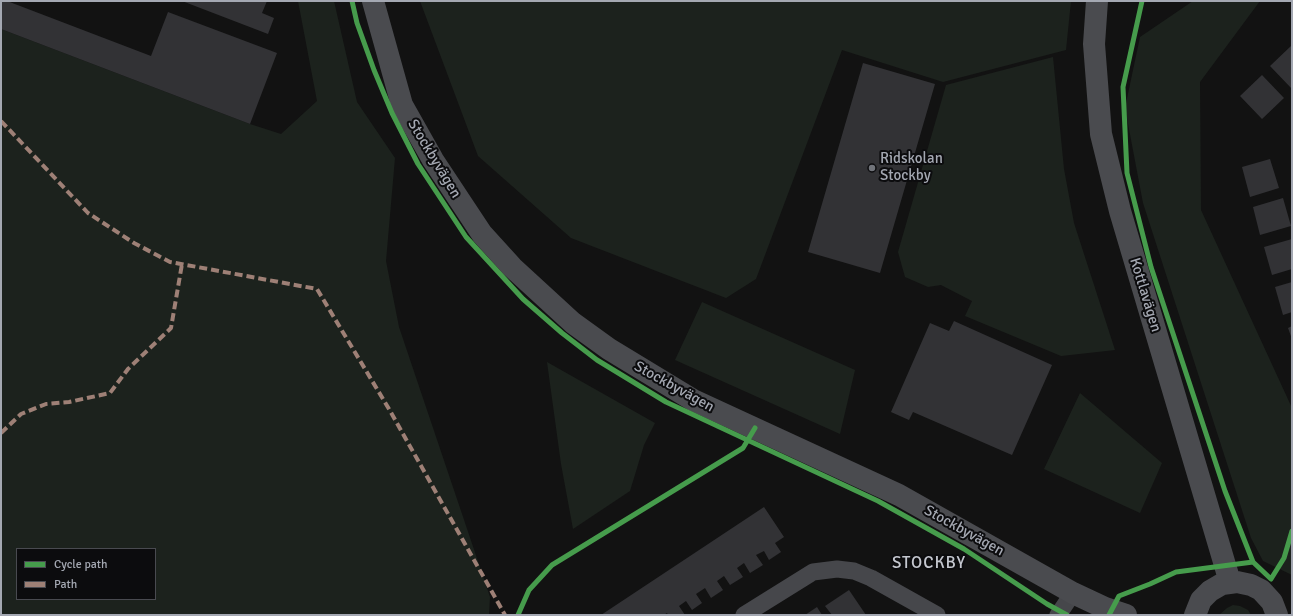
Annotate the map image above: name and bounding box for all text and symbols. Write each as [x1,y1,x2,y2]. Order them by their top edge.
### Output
street label: Stockbyvägen [403,116,465,202]
place label: Ridskolan Stockby [880,150,943,185]
marker: Ridskolan Stockby [867,163,877,173]
street label: Kottlavägen [1125,256,1165,334]
street label: Stockbyvägen [631,358,717,416]
street label: Stockbyvägen [921,502,1007,560]
legend [16,548,156,600]
district label: STOCKBY [892,554,966,574]
text: Cycle path [54,557,107,572]
text: Path [54,577,77,592]

